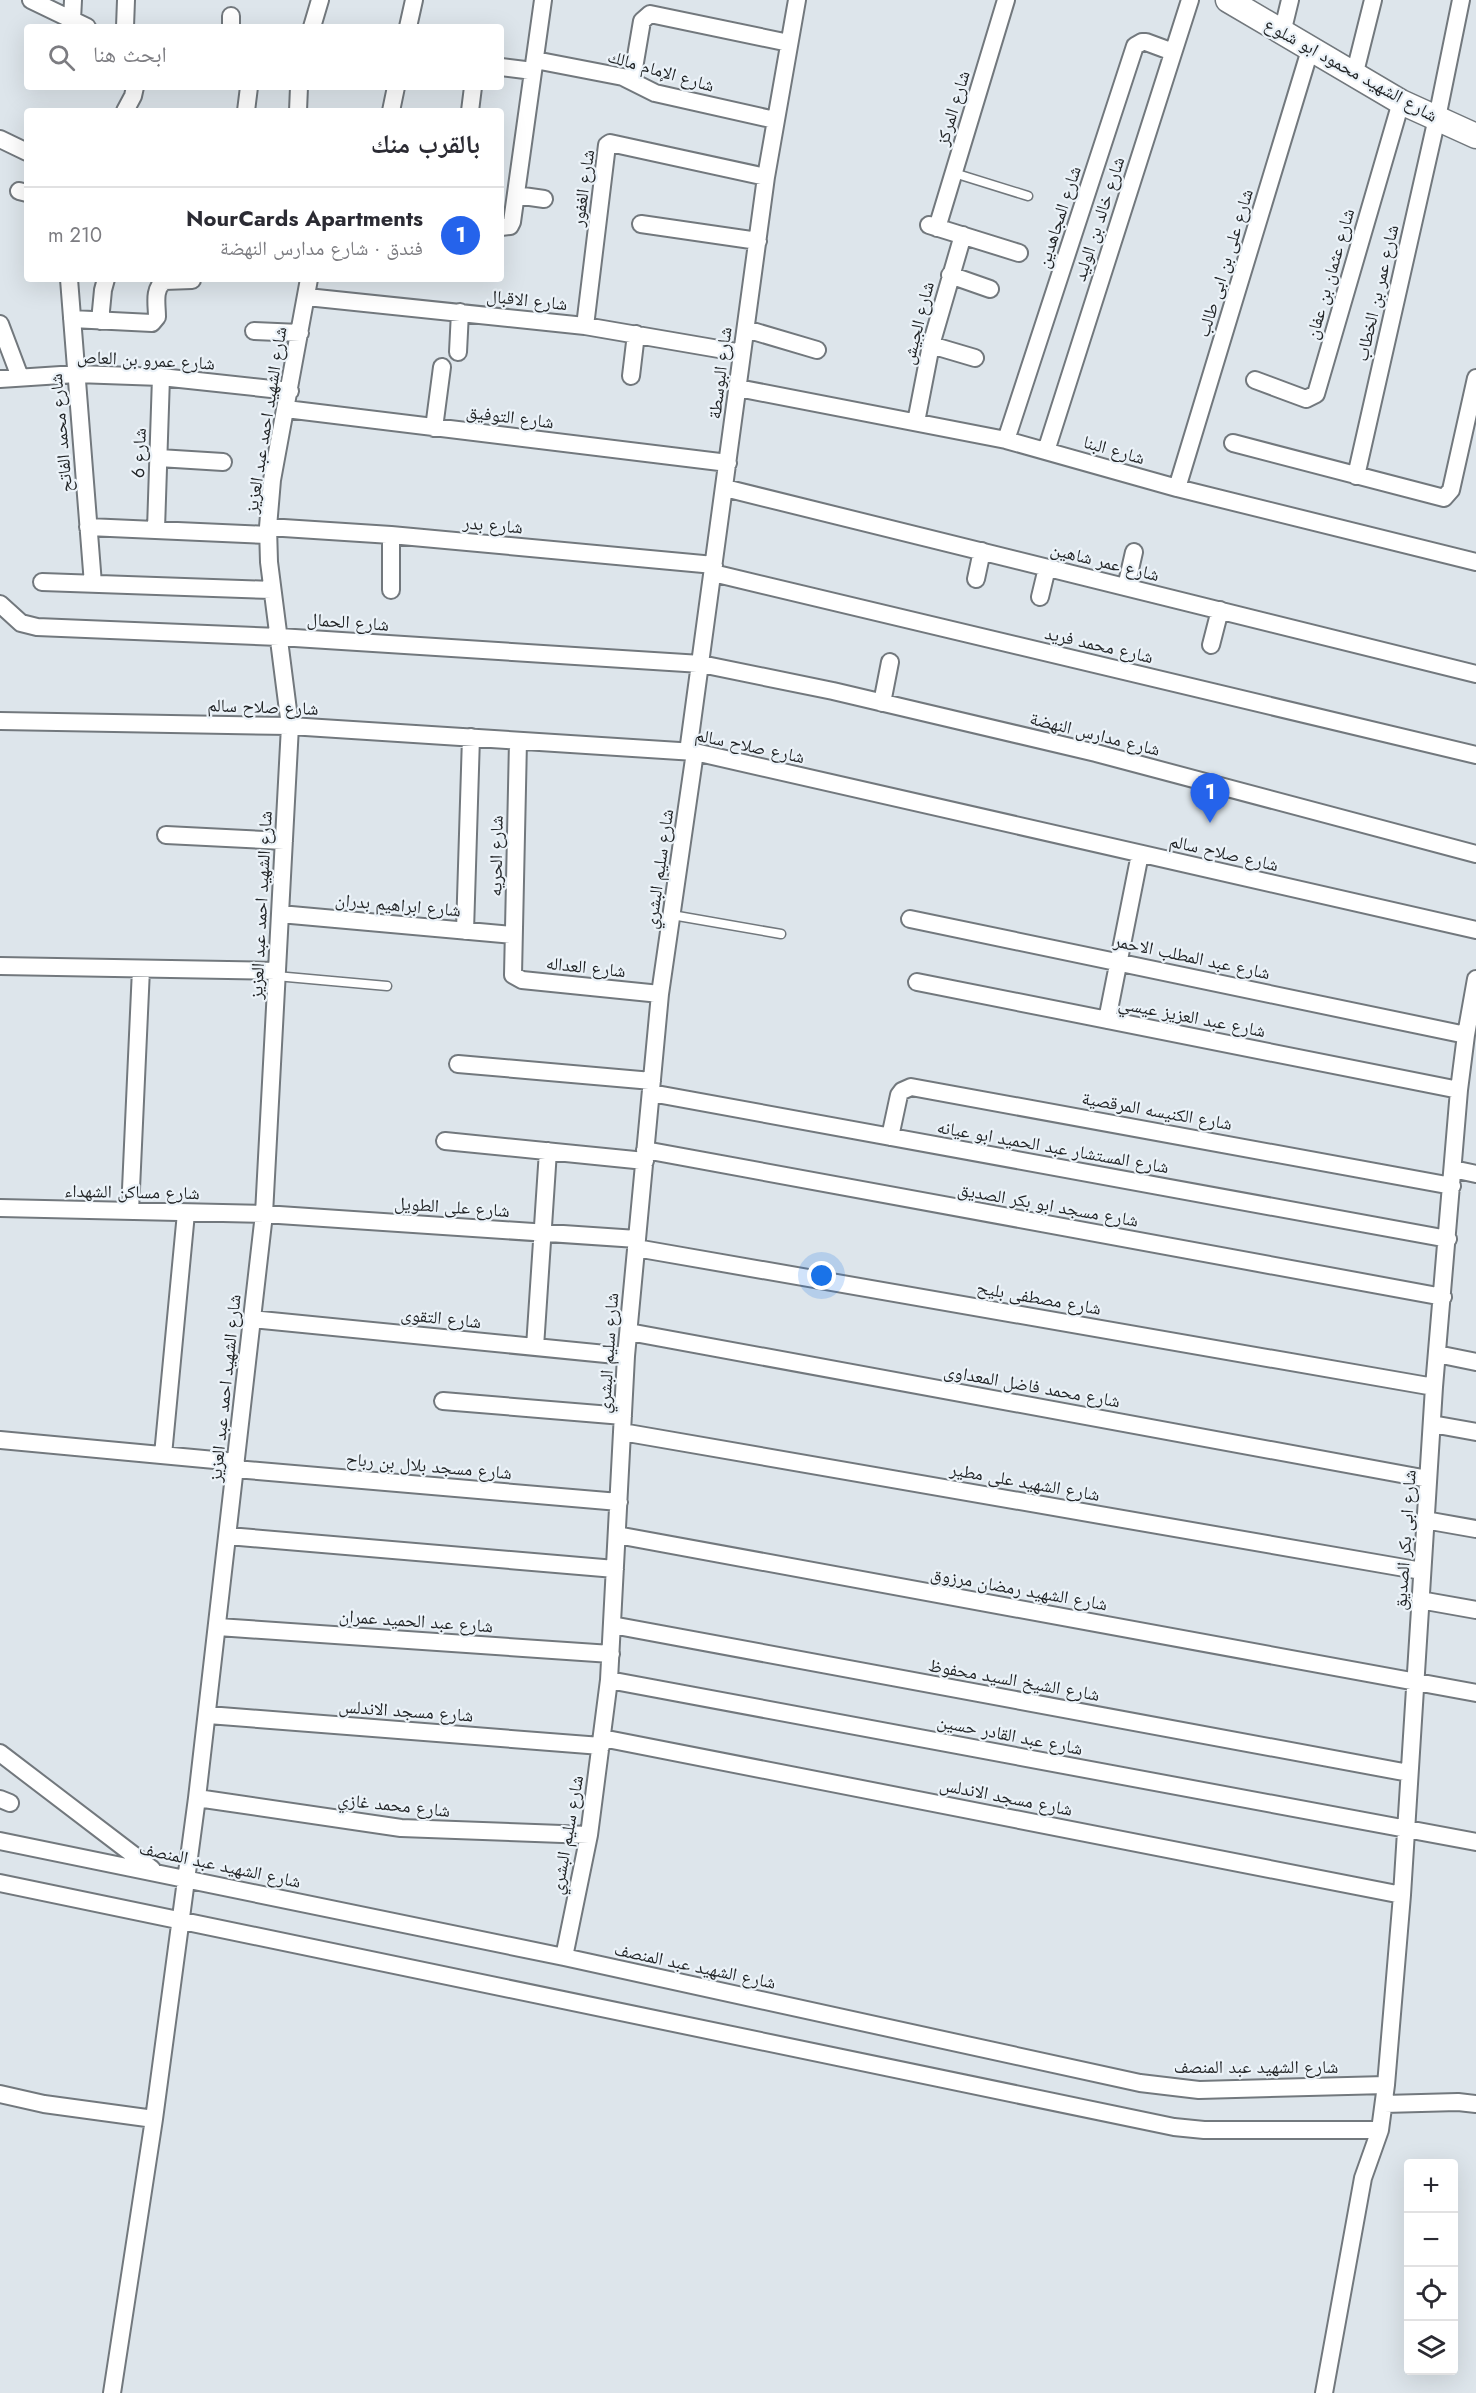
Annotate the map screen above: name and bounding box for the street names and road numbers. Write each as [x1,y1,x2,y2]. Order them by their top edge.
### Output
street label: شارع الشهيد محمود ابو شلوع [1260,11,1442,129]
street label: شارع الإمام مالك [605,43,717,99]
street label: شارع المركز [929,67,977,150]
street label: شارع الغفور [565,148,601,229]
street label: شارع خالد بن الوليد [1067,153,1131,285]
street label: شارع المجاهدين [1030,163,1088,271]
street label: شارع على بن ابى طالب [1190,186,1260,340]
street label: شارع عثمان بن عفان [1299,205,1361,343]
street label: شارع عمر بن الخطاب [1349,222,1405,364]
street label: شارع الجيش [895,279,941,367]
street label: شارع الاقبال [485,283,569,317]
street label: شارع الشهيد احمد عبد العزيز [238,325,294,516]
street label: شارع البوسطة [701,325,739,421]
street label: شارع عمرو بن العاص [76,343,216,377]
street label: شارع محمد الفاتح [43,373,79,493]
street label: شارع التوفيق [465,399,555,435]
street label: شارع 6 [125,428,153,478]
street label: شارع البنا [1080,429,1148,471]
street label: شارع بدر [461,509,524,541]
street label: شارع عمر شاهين [1048,536,1162,588]
street label: شارع الحمال [306,606,390,638]
street label: شارع محمد فريد [1042,620,1156,670]
street label: شارع صلاح سالم [207,692,319,722]
street label: شارع مدارس النهضة [1027,705,1163,763]
street label: شارع صلاح سالم [693,722,807,770]
street label: شارع سليم البشري [638,807,682,931]
street label: شارع الشهيد احمد عبد العزيز [243,810,279,1001]
street label: شارع الحريه [482,815,510,897]
street label: شارع صلاح سالم [1167,828,1281,878]
street label: شارع ابراهيم بدران [334,887,462,923]
street label: شارع عبد المطلب الاحمر [1111,928,1272,986]
street label: شارع العداله [545,950,627,984]
street label: شارع عبد العزيز عيسي [1116,990,1268,1046]
street label: شارع الكنيسه المرقصية [1080,1085,1234,1137]
street label: شارع المستشار عبد الحميد ابو عيانه [935,1114,1171,1180]
street label: شارع مسجد ابو بكر الصديق [956,1176,1140,1234]
street label: شارع مساكن الشهداء [64,1178,200,1206]
street label: شارع على الطويل [393,1190,511,1224]
street label: شارع مصطفى بليح [975,1274,1103,1322]
street label: شارع سليم البشري [591,1292,627,1414]
street label: شارع الشهيد احمد عبد العزيز [202,1293,248,1484]
street label: شارع التقوى [400,1301,482,1335]
street label: شارع محمد فاضل المعداوى [942,1358,1122,1414]
street label: شارع مسجد بلال بن رباح [345,1446,513,1486]
street label: شارع الشهيد على مطير [947,1456,1102,1508]
street label: شارع ابى بكر الصديق [1387,1469,1423,1611]
street label: شارع الشهيد رمضان مرزوق [929,1561,1109,1617]
street label: شارع عبد الحميد عمران [338,1603,494,1639]
street label: شارع الشيخ السيد محفوظ [926,1652,1102,1708]
street label: شارع مسجد الاندلس [338,1693,474,1729]
street label: شارع عبد القادر حسين [935,1708,1085,1762]
street label: شارع مسجد الاندلس [937,1771,1075,1823]
street label: شارع سليم البشري [544,1773,592,1897]
street label: شارع محمد غازي [336,1786,452,1825]
street label: شارع الشهيد عبد المنصف [137,1835,303,1895]
street label: شارع الشهيد عبد المنصف [612,1936,778,1996]
street label: شارع الشهيد عبد المنصف [1174,2054,1338,2080]

